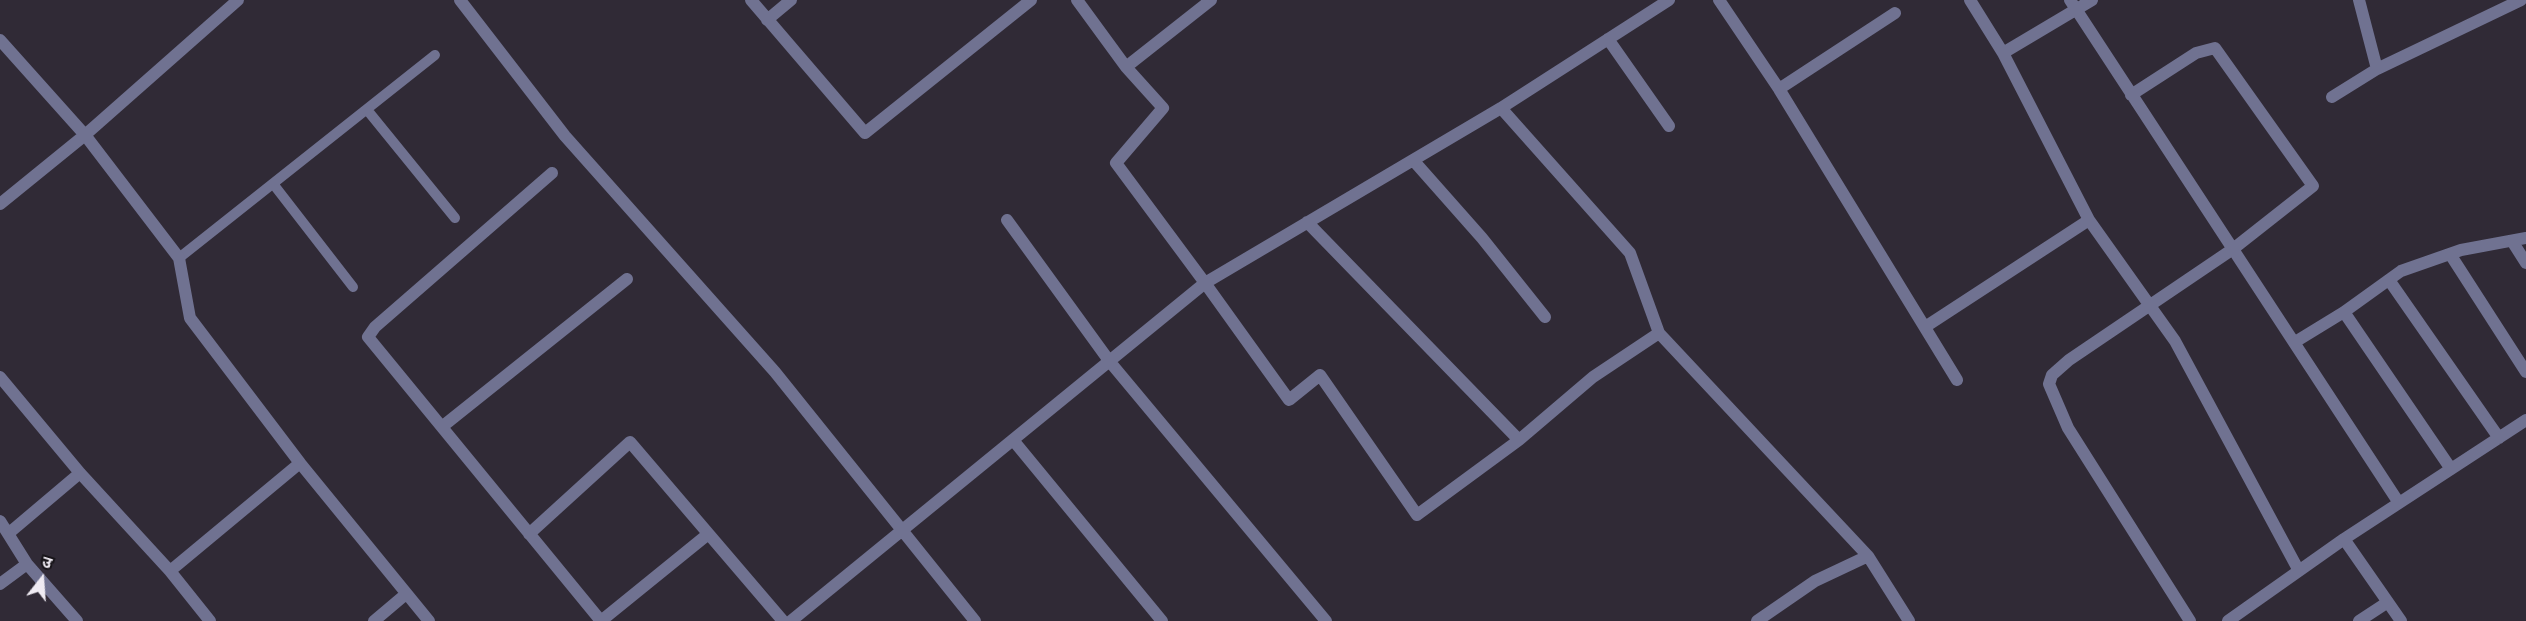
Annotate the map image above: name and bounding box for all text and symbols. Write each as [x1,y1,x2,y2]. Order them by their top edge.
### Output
north arrow [12,549,72,609]
text: उ [40,551,55,573]

